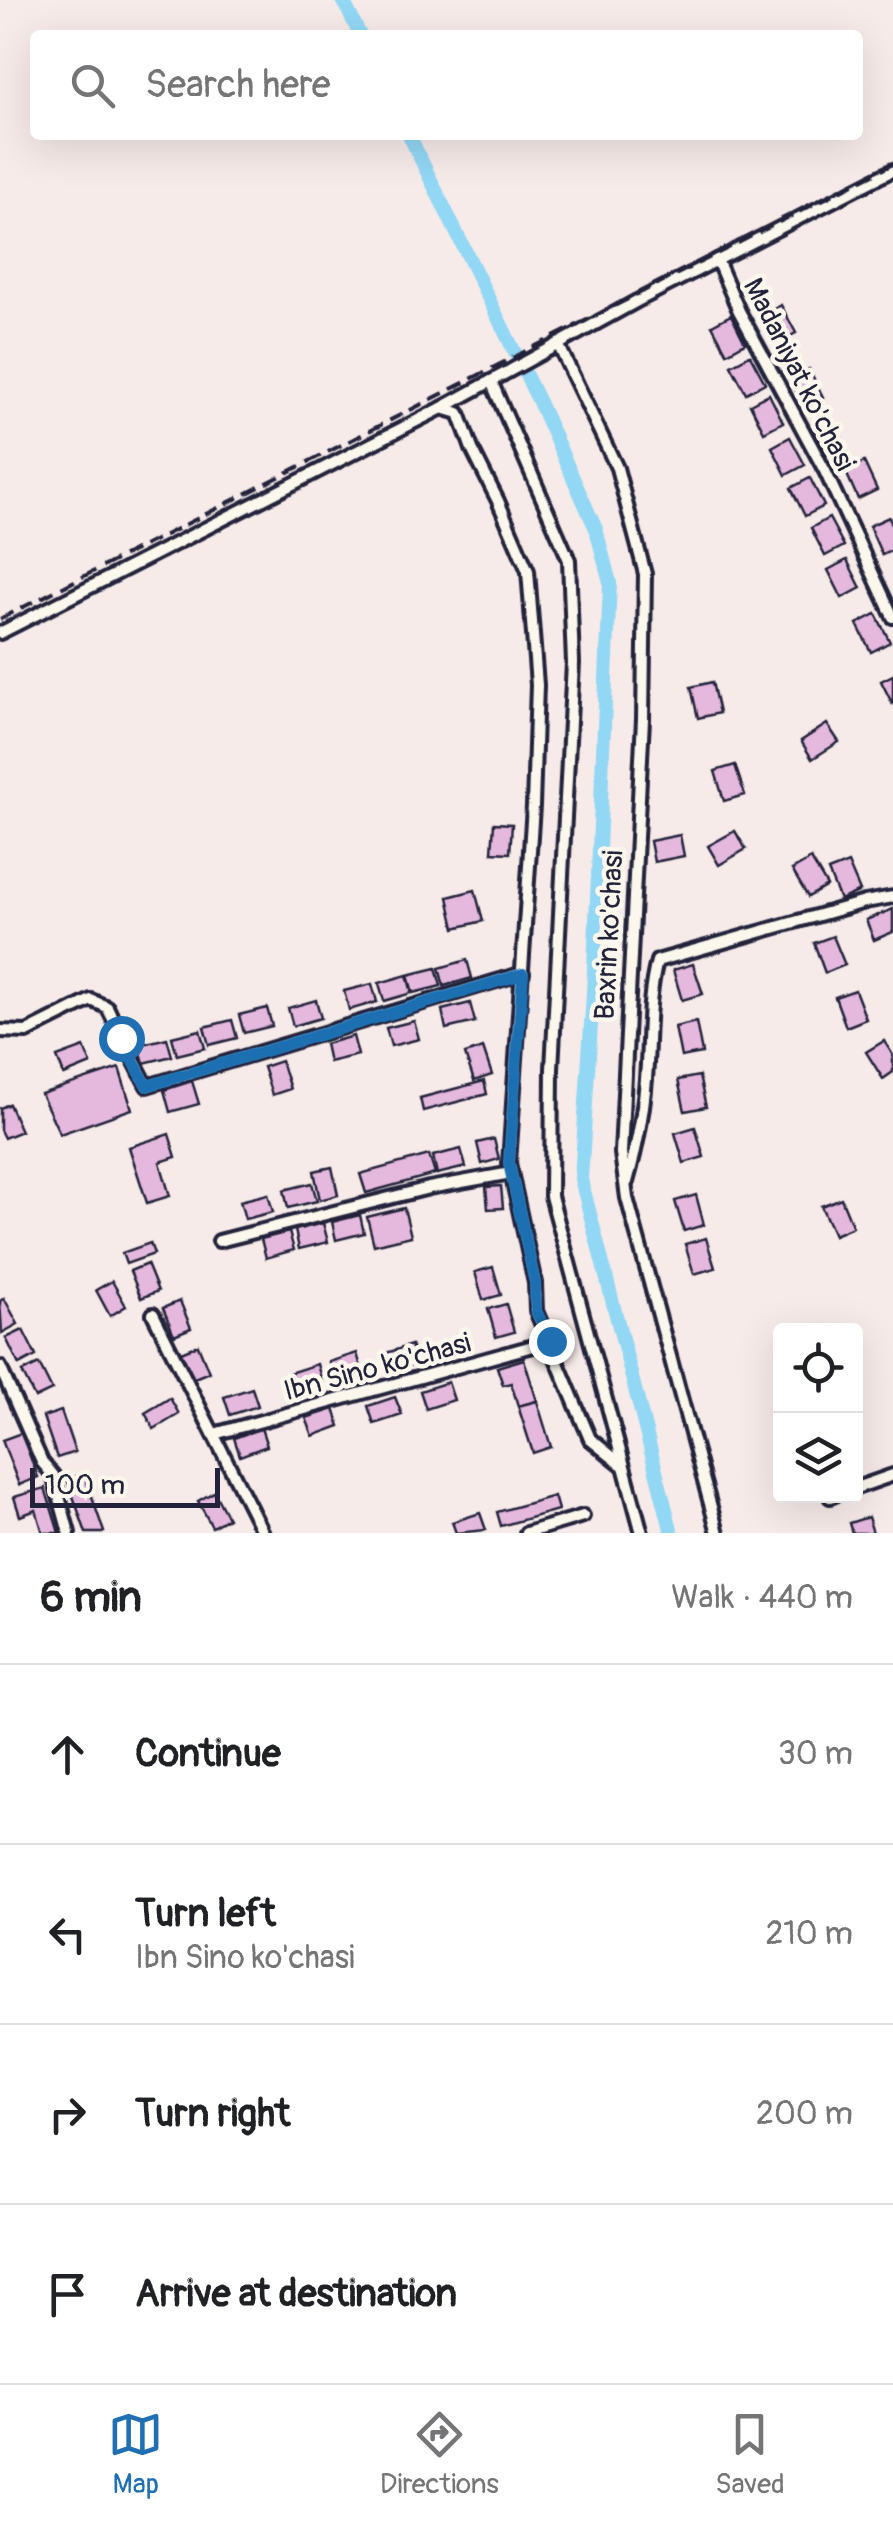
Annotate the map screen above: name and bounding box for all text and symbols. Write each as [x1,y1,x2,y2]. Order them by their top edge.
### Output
search box [30,30,863,140]
icon: search [65,58,120,113]
text: Search here [145,61,331,109]
street label: Madaniyat ko'chasi [735,272,862,477]
street label: Baxrin ko'chasi [588,849,631,1021]
route start [99,1016,145,1062]
route end [529,1319,575,1365]
map controls [773,1323,863,1503]
button: locate [773,1323,863,1413]
street label: Ibn Sino ko'chasi [280,1326,475,1409]
button: layers [773,1413,863,1503]
scale bar [30,1463,220,1508]
text: 100 m [45,1468,125,1503]
text: 6 min [40,1572,142,1624]
text: Walk · 440 m [671,1578,853,1618]
icon: ahead [40,1727,95,1782]
text: Continue [135,1730,281,1778]
text: 30 m [778,1734,853,1774]
text: Turn left [135,1890,276,1938]
icon: left [40,1907,95,1962]
text: 210 m [765,1914,853,1954]
text: Ibn Sino ko'chasi [135,1938,355,1978]
icon: right [40,2087,95,2142]
text: Turn right [135,2090,290,2138]
text: 200 m [756,2094,853,2134]
icon: arrive [40,2267,95,2322]
text: Arrive at destination [135,2270,457,2318]
tab: Map [108,2407,163,2502]
tab: Directions [380,2407,499,2502]
tab: Saved [715,2407,785,2502]

